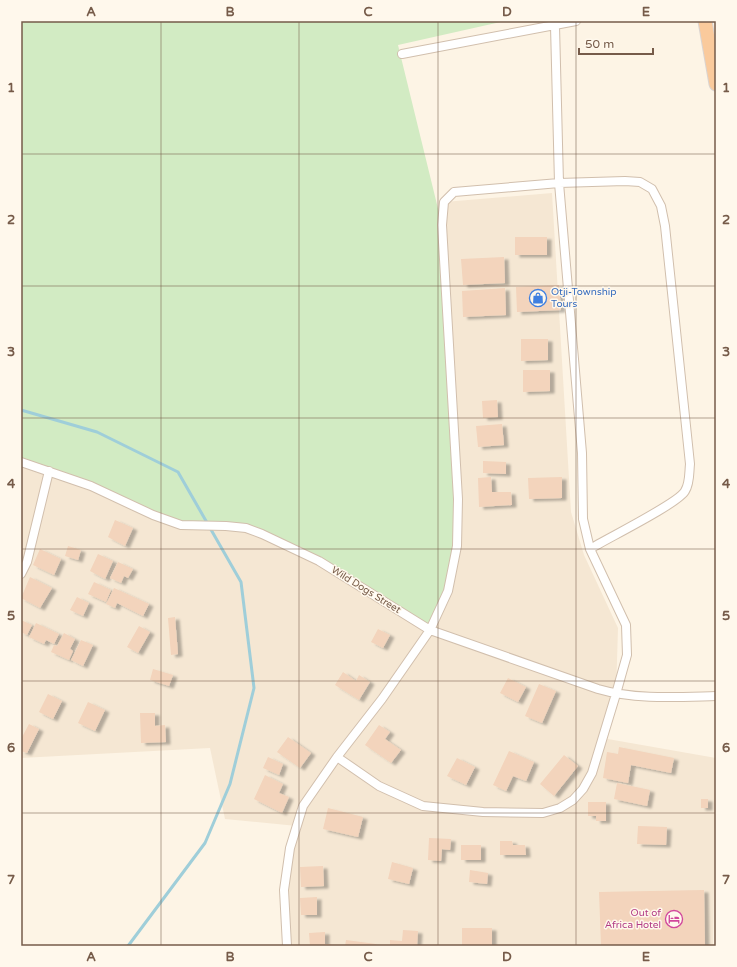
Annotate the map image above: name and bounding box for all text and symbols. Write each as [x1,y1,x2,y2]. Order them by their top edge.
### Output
text: A [86,4,96,20]
text: B [225,4,235,20]
text: C [363,4,373,20]
text: D [502,4,512,20]
text: E [642,4,650,20]
scale bar [579,30,653,56]
text: 50 m [585,37,614,51]
text: 1 [7,80,15,96]
text: 1 [722,80,730,96]
text: 2 [7,212,15,228]
text: 2 [722,212,730,228]
place label: Otji-Township Tours [551,286,617,310]
shop icon: Otji-Township Tours [528,288,548,308]
text: 3 [7,344,15,360]
text: 3 [722,344,730,360]
text: 4 [7,476,16,492]
text: 4 [722,476,731,492]
street label: Wild Dogs Street [329,564,403,616]
text: 5 [7,608,15,624]
text: 5 [722,608,730,624]
text: 6 [7,740,15,756]
text: 6 [722,740,730,756]
text: 7 [7,872,15,888]
text: 7 [722,872,730,888]
place label: Out of Africa Hotel [605,907,661,931]
hotel icon: Out of Africa Hotel [664,909,684,929]
text: A [86,949,96,965]
text: B [225,949,235,965]
text: C [363,949,373,965]
text: D [502,949,512,965]
text: E [642,949,650,965]

